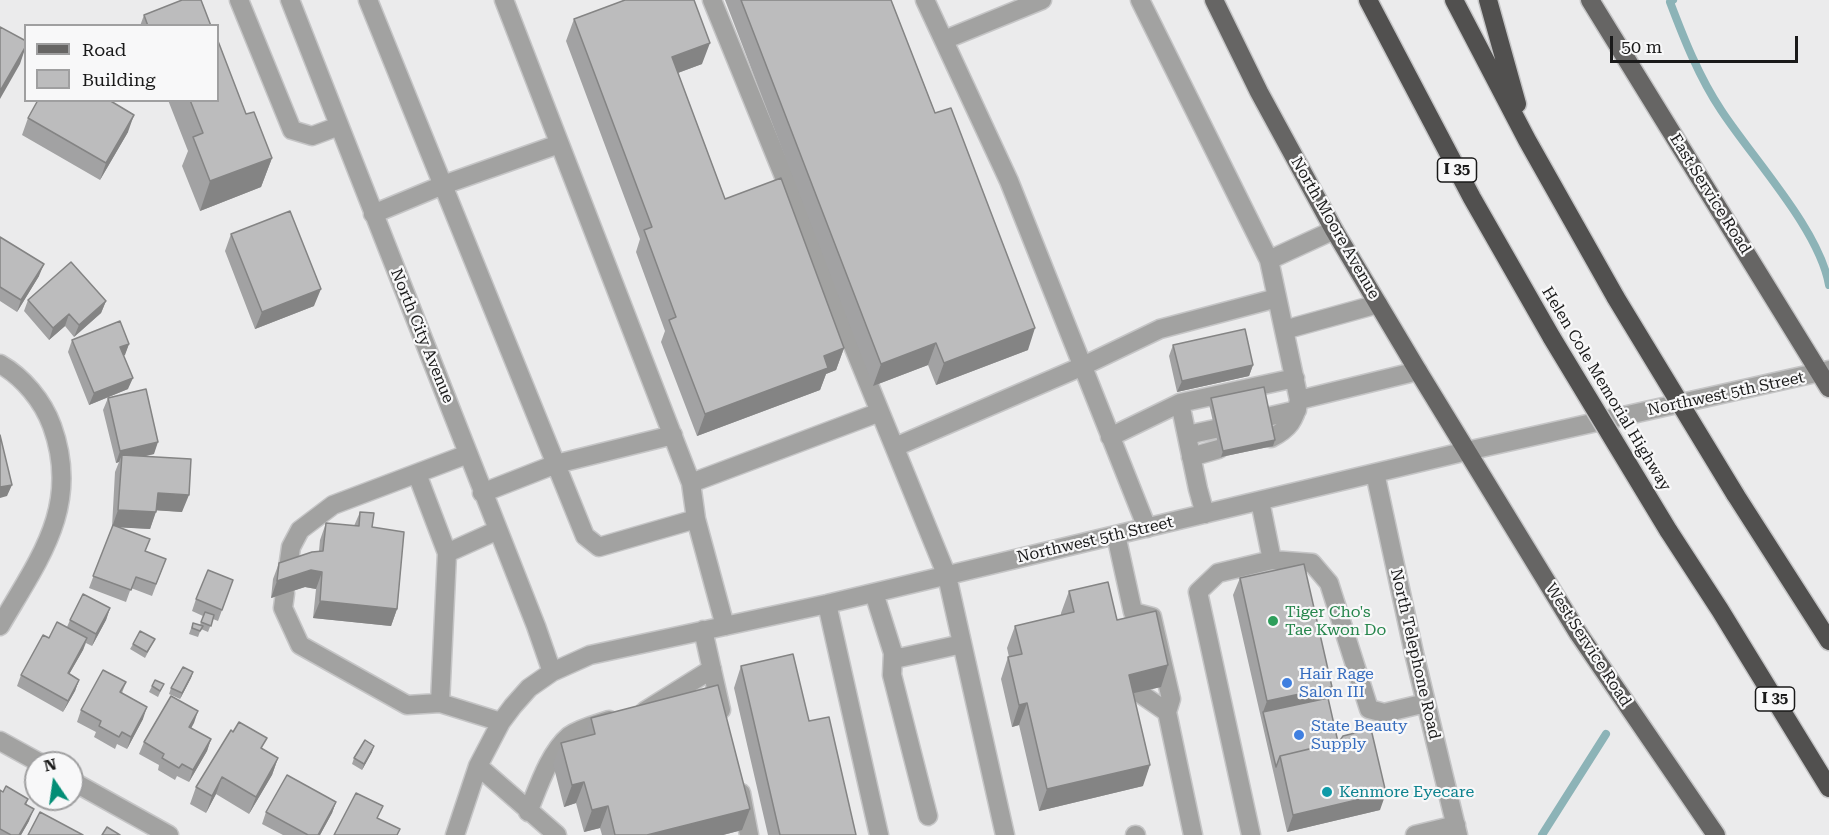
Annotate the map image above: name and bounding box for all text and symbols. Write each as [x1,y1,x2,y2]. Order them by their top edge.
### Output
legend [24,24,219,102]
scale bar [1613,24,1800,62]
text: 50 m [1621,36,1662,57]
text: Road [82,39,126,60]
text: Building [82,69,156,90]
street label: East Service Road [1665,130,1755,258]
street label: North Moore Avenue [1286,153,1384,303]
road number: I 35 [1438,158,1476,182]
street label: North City Avenue [386,266,458,406]
street label: Helen Cole Memorial Highway [1537,283,1675,495]
street label: Northwest 5th Street [1646,368,1806,420]
street label: Northwest 5th Street [1015,513,1175,567]
street label: North Telephone Road [1386,567,1444,741]
street label: West Service Road [1541,580,1635,710]
place label: Tiger Cho's Tae Kwon Do [1285,602,1386,640]
marker: Tiger Cho's Tae Kwon Do [1266,614,1280,628]
place label: Hair Rage Salon III [1299,664,1374,702]
marker: Hair Rage Salon III [1280,676,1294,690]
road number: I 35 [1756,687,1794,711]
place label: State Beauty Supply [1311,716,1408,754]
marker: State Beauty Supply [1292,728,1306,742]
north arrow [24,751,84,811]
text: N [42,754,58,776]
place label: Kenmore Eyecare [1339,782,1474,802]
marker: Kenmore Eyecare [1320,785,1334,799]

